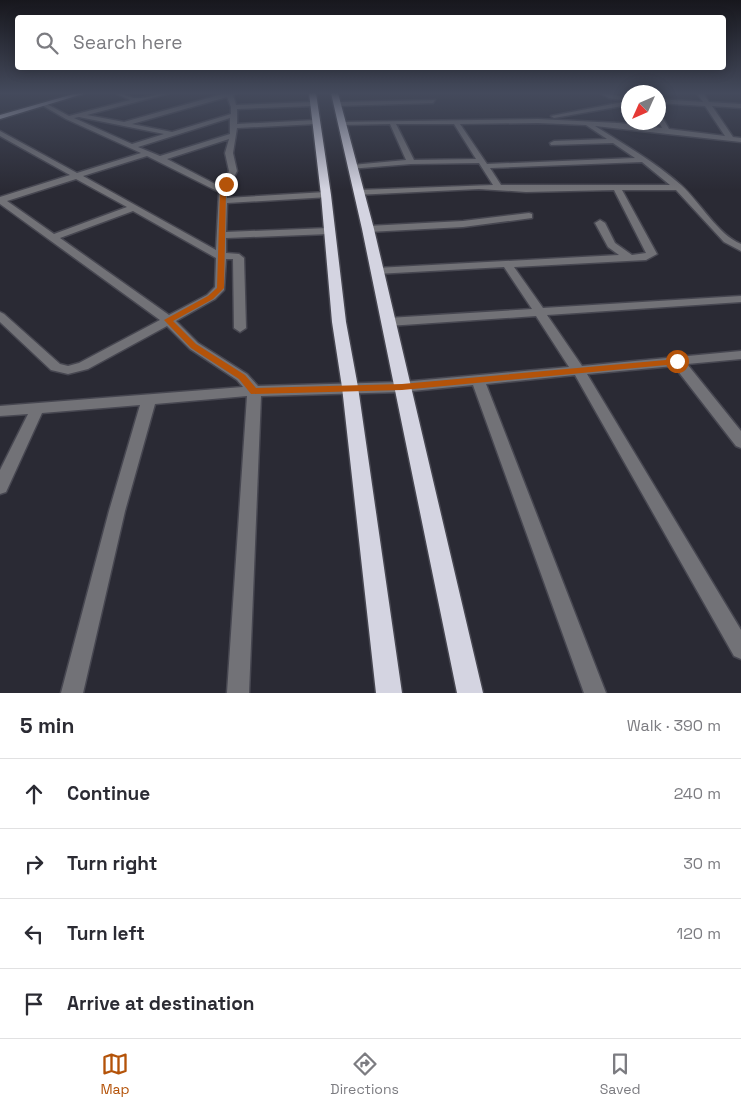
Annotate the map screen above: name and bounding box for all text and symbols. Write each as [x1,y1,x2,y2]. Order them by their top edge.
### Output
search box [15,15,726,70]
icon: search [33,29,61,57]
text: Search here [73,30,183,55]
north arrow [621,85,666,130]
route end [215,173,238,196]
route start [666,350,689,373]
text: 5 min [20,712,74,739]
text: Walk · 390 m [627,715,721,736]
icon: ahead [20,780,48,808]
text: Continue [67,781,150,806]
text: 240 m [674,783,721,804]
icon: right [20,850,48,878]
text: Turn right [67,851,157,876]
text: 30 m [683,853,721,874]
icon: left [20,920,48,948]
text: Turn left [67,921,145,946]
text: 120 m [677,923,721,944]
icon: arrive [20,990,48,1018]
text: Arrive at destination [67,991,255,1016]
tab: Map [100,1050,130,1098]
tab: Directions [330,1050,399,1098]
tab: Saved [600,1050,641,1098]

